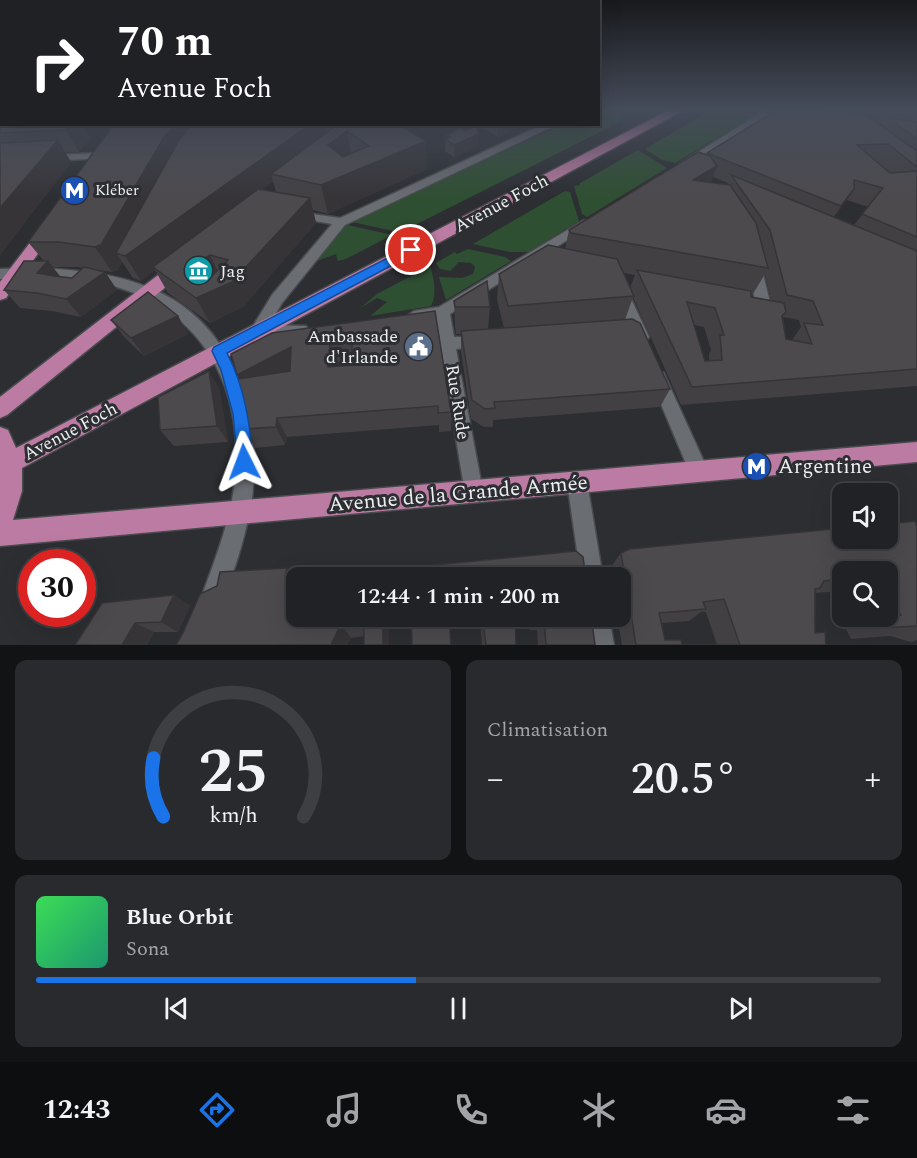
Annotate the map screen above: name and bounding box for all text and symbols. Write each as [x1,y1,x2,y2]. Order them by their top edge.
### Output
text: 70 m [117,11,212,74]
icon: right [18,24,96,102]
text: Avenue Foch [117,68,272,110]
street label: Avenue Foch [449,167,553,240]
metro station icon: Kléber [58,174,90,206]
place label: Kléber [95,179,139,202]
pin [385,224,436,275]
icon: arrive [394,233,427,266]
museum icon: Jag [183,255,215,287]
place label: Jag [220,258,245,285]
place label: Ambassade d'Irlande [307,323,398,371]
public building icon: Ambassade d'Irlande [403,330,435,362]
street label: Rue Rude [438,362,477,442]
street label: Avenue Foch [18,395,122,468]
position arrow [212,430,276,494]
metro station icon: Argentine [741,450,773,482]
place label: Argentine [778,451,872,483]
street label: Avenue de la Grande Armée [327,467,589,521]
map controls [832,483,898,627]
button: sound [832,483,898,549]
speed limit sign: 30 [18,549,96,627]
button: search [832,561,898,627]
text: 12:44 · 1 min · 200 m [357,580,560,613]
text: Climatisation [487,715,608,745]
text: 25 [198,725,268,820]
text: 20.5° [631,745,737,814]
text: − [487,754,504,804]
text: + [864,754,881,804]
text: km/h [209,799,257,832]
text: Blue Orbit [126,901,233,934]
text: Sona [126,934,169,964]
icon: previous [160,992,193,1025]
icon: pause [442,992,475,1025]
icon: next [724,992,757,1025]
text: 12:43 [43,1089,110,1131]
icon: directions [196,1089,238,1131]
icon: music [323,1089,365,1131]
icon: phone [450,1089,492,1131]
icon: climate [578,1089,620,1131]
icon: car [705,1089,747,1131]
icon: filters [832,1089,874,1131]

